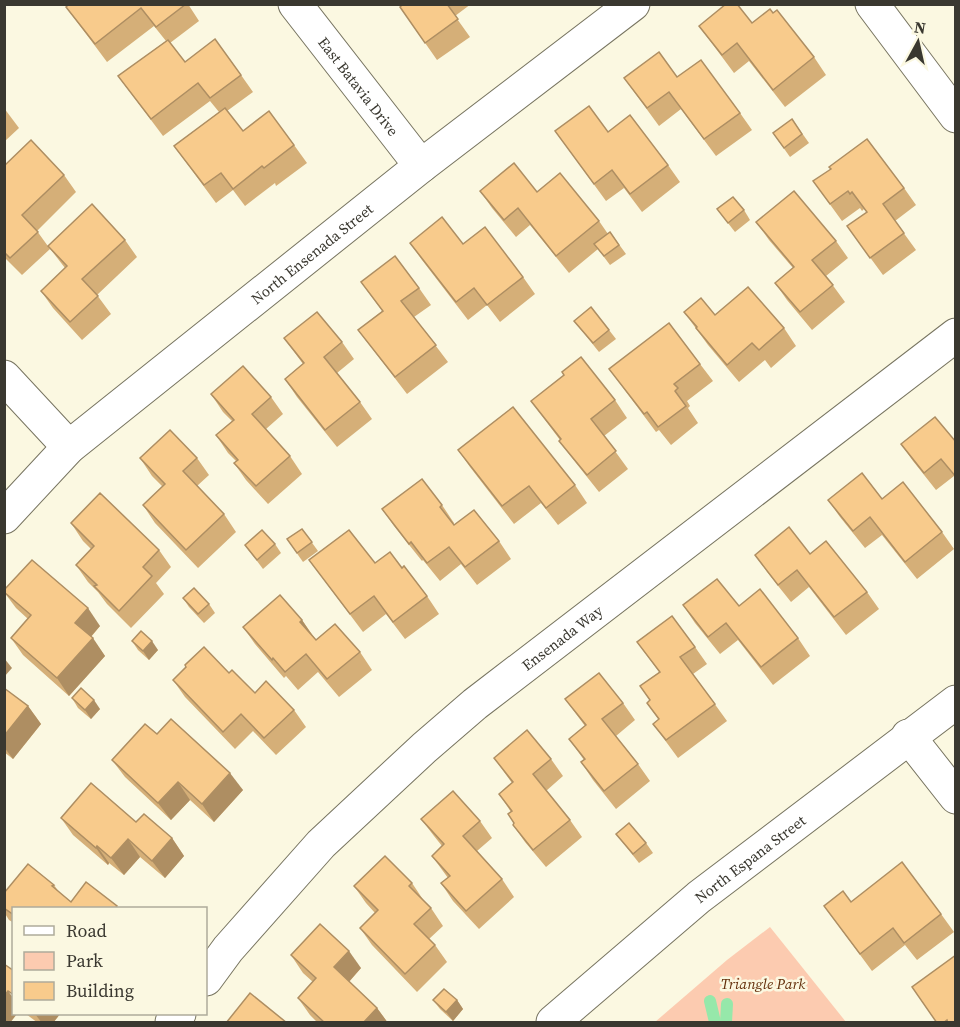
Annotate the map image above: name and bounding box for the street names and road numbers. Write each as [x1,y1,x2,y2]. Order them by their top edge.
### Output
street label: East Batavia Drive [314,32,404,140]
street label: North Ensenada Street [246,198,377,308]
street label: Ensenada Way [517,599,607,675]
street label: North Espana Street [690,810,810,907]

